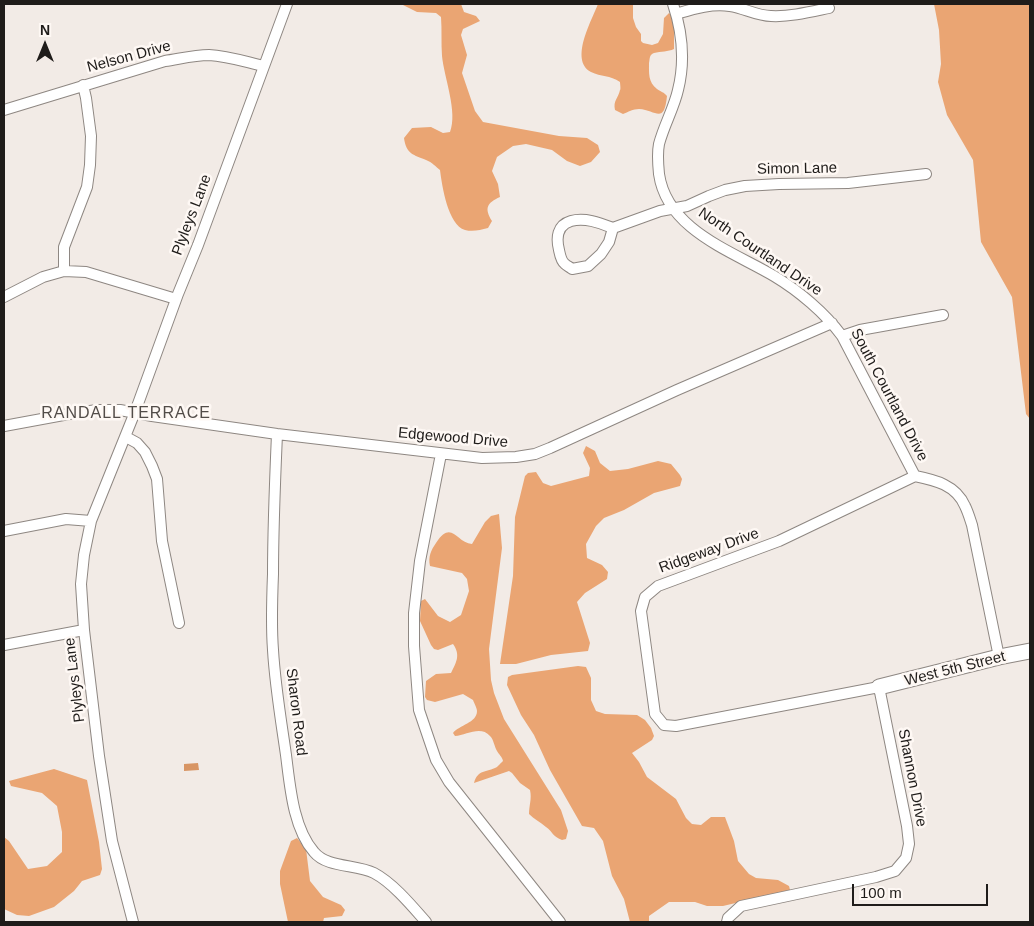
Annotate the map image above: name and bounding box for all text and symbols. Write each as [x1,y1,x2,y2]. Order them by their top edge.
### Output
north arrow [20,20,70,70]
text: N [40,22,50,38]
street label: Nelson Drive [85,37,173,77]
street label: Simon Lane [757,159,837,179]
street label: Plyleys Lane [168,172,216,258]
street label: North Courtland Drive [695,204,825,300]
street label: South Courtland Drive [846,326,932,464]
district label: RANDALL TERRACE [39,404,213,424]
street label: Edgewood Drive [397,424,509,452]
street label: Ridgeway Drive [657,525,761,577]
street label: Plyleys Lane [61,637,89,723]
street label: West 5th Street [903,648,1007,690]
street label: Sharon Road [282,667,310,757]
street label: Shannon Drive [894,728,930,828]
scale bar [854,874,990,906]
text: 100 m [860,884,902,901]

